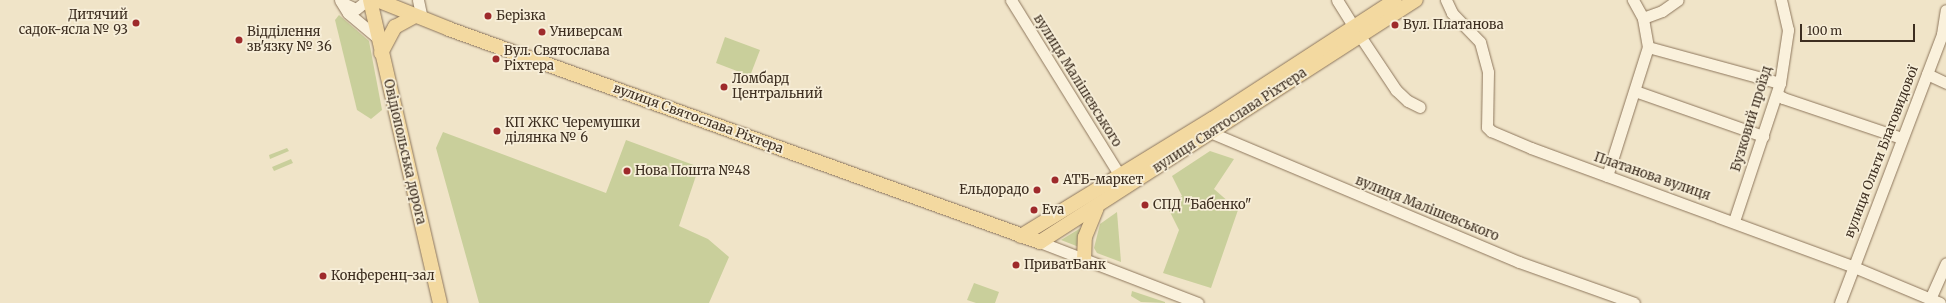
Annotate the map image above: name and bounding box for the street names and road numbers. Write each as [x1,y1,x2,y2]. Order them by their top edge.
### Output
street label: вулиця Малішевського [1030,12,1124,150]
street label: Бузковий проїзд [1728,64,1776,174]
street label: вулиця Ольги Благовидової [1842,64,1922,240]
street label: вулиця Святослава Ріхтера [1150,65,1310,177]
street label: Овідіопольська дорога [380,78,428,226]
street label: вулиця Святослава Ріхтера [611,81,785,157]
street label: Платанова вулиця [1592,150,1712,204]
street label: вулиця Малішевського [1353,173,1501,245]

